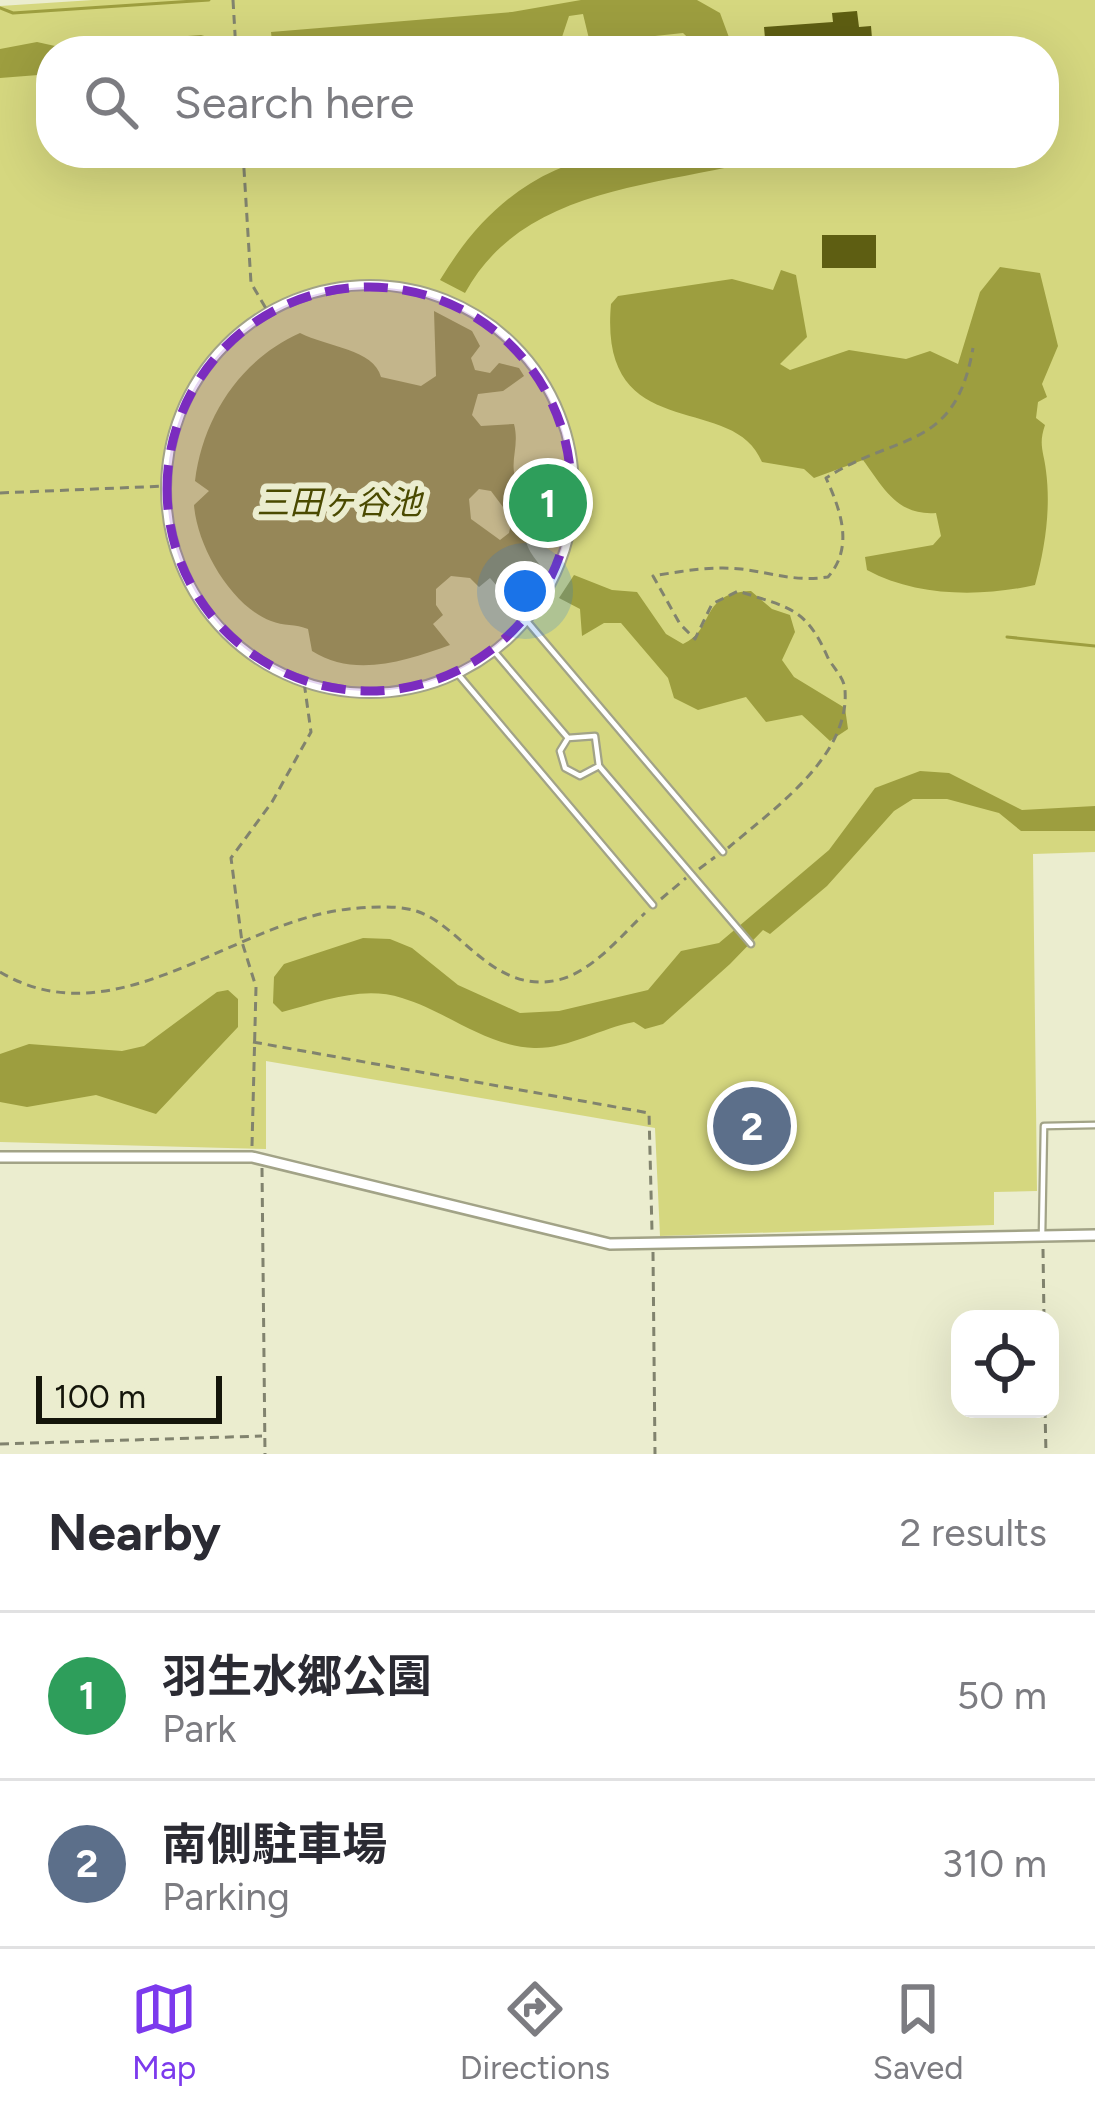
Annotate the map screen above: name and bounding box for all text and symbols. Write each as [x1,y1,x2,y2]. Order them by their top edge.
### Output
search box [36,36,1059,168]
icon: search [78,69,144,135]
text: Search here [174,75,414,129]
pin: 1 [509,458,587,548]
water label: 三田ヶ谷池 [257,483,425,522]
your location [495,561,555,621]
pin: 2 [713,1081,791,1171]
map controls [951,1310,1059,1418]
button: locate [951,1310,1059,1418]
scale bar [36,1370,222,1423]
text: 100 m [54,1377,146,1416]
text: Nearby [48,1502,221,1563]
text: 2 results [900,1509,1047,1556]
text: 羽生水郷公園 [162,1649,432,1703]
text: 1 [79,1672,95,1719]
text: 50 m [957,1672,1047,1719]
text: Park [162,1705,236,1752]
text: 南側駐車場 [162,1817,387,1871]
text: 2 [76,1840,98,1887]
text: 310 m [942,1840,1047,1887]
text: Parking [162,1873,290,1920]
tab: Map [131,1976,197,2087]
tab: Directions [460,1976,610,2087]
tab: Saved [873,1976,964,2087]

